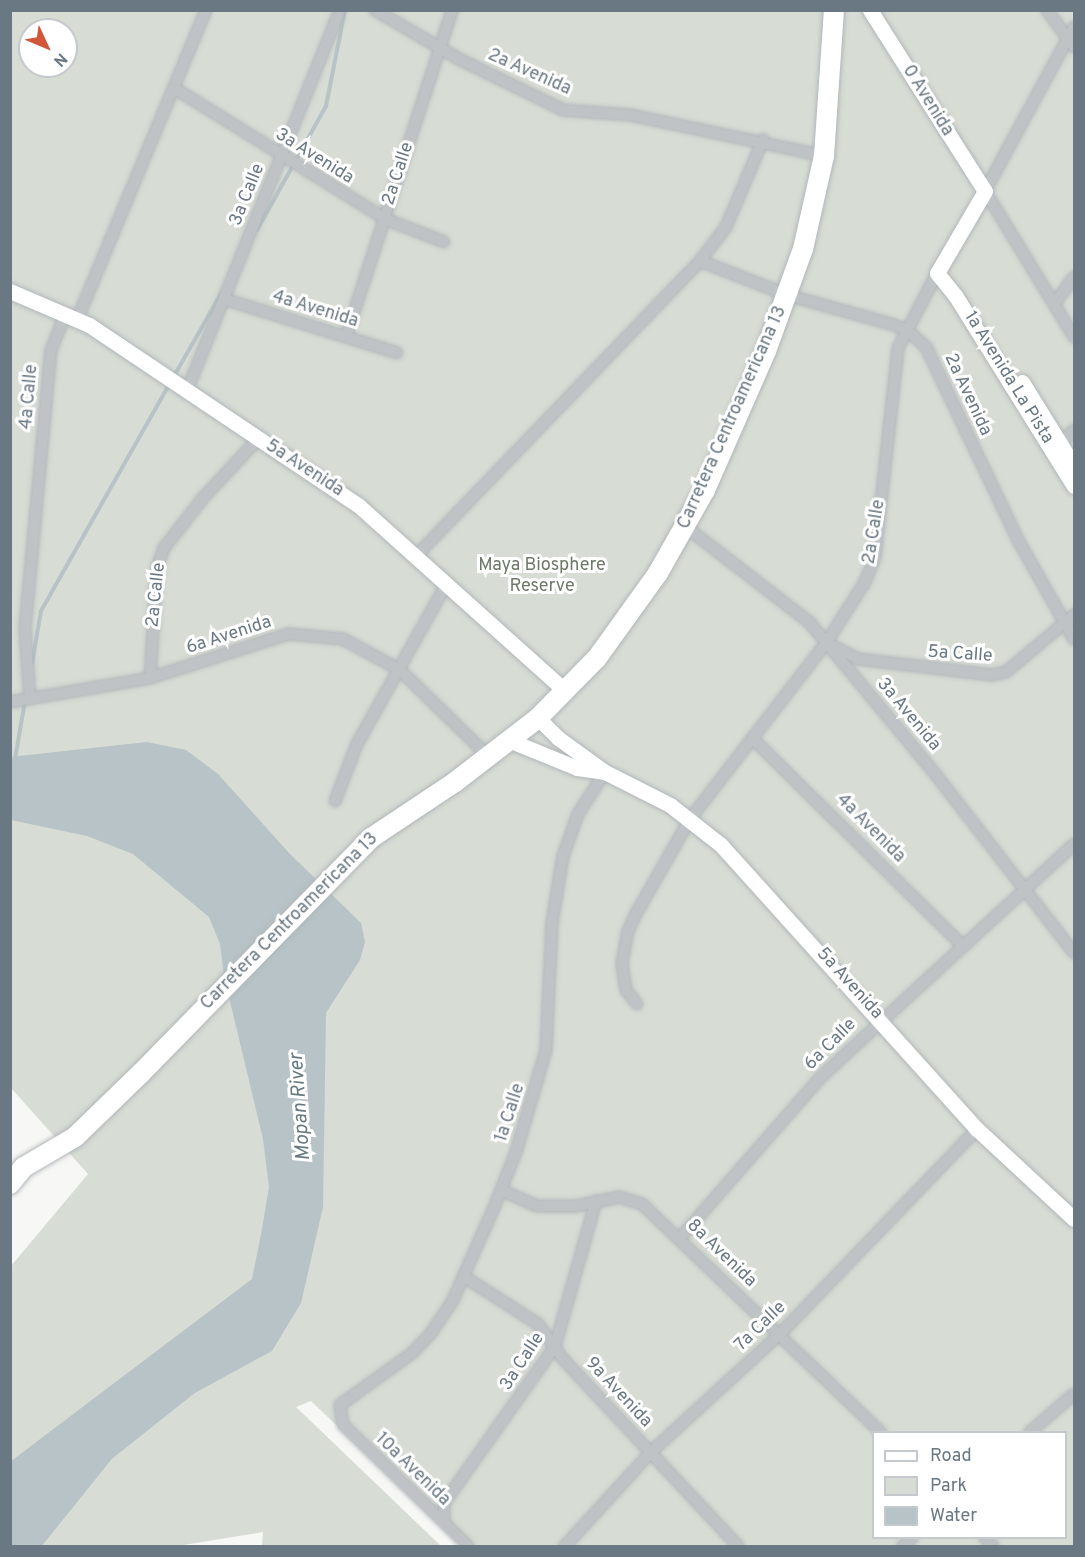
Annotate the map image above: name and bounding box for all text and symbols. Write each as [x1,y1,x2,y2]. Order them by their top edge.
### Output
north arrow [18,18,78,78]
street label: 2a Avenida [484,45,574,101]
text: N [48,48,71,70]
street label: 0 Avenida [897,61,957,141]
street label: 3a Avenida [270,124,358,190]
street label: 2a Calle [379,140,419,208]
street label: 3a Calle [226,161,270,229]
street label: 4a Avenida [269,287,361,333]
street label: Carretera Centroamericana 13 [674,303,792,533]
street label: 1a Avenida La Pista [958,308,1058,448]
street label: 2a Avenida [938,350,996,440]
street label: 4a Calle [16,364,44,430]
street label: 5a Avenida [261,436,347,502]
street label: 2a Calle [859,498,891,566]
park label: Maya Biosphere Reserve [478,556,606,598]
street label: 2a Calle [143,562,171,628]
street label: 6a Avenida [183,612,275,660]
street label: 5a Calle [927,642,993,668]
street label: 3a Avenida [871,674,945,756]
street label: 4a Avenida [831,790,909,868]
street label: Carretera Centroamericana 13 [197,829,383,1015]
street label: 5a Avenida [811,944,887,1024]
street label: 6a Calle [800,1014,862,1076]
water label: Mopan River [285,1052,317,1162]
street label: 1a Calle [491,1081,531,1145]
street label: 8a Avenida [681,1215,761,1293]
street label: 7a Calle [731,1297,791,1357]
street label: 3a Calle [496,1329,550,1395]
street label: 9a Avenida [580,1353,656,1433]
street label: 10a Avenida [370,1429,454,1511]
legend [872,1431,1067,1539]
text: Road [930,1445,972,1468]
text: Park [930,1475,967,1498]
text: Water [930,1505,977,1528]

